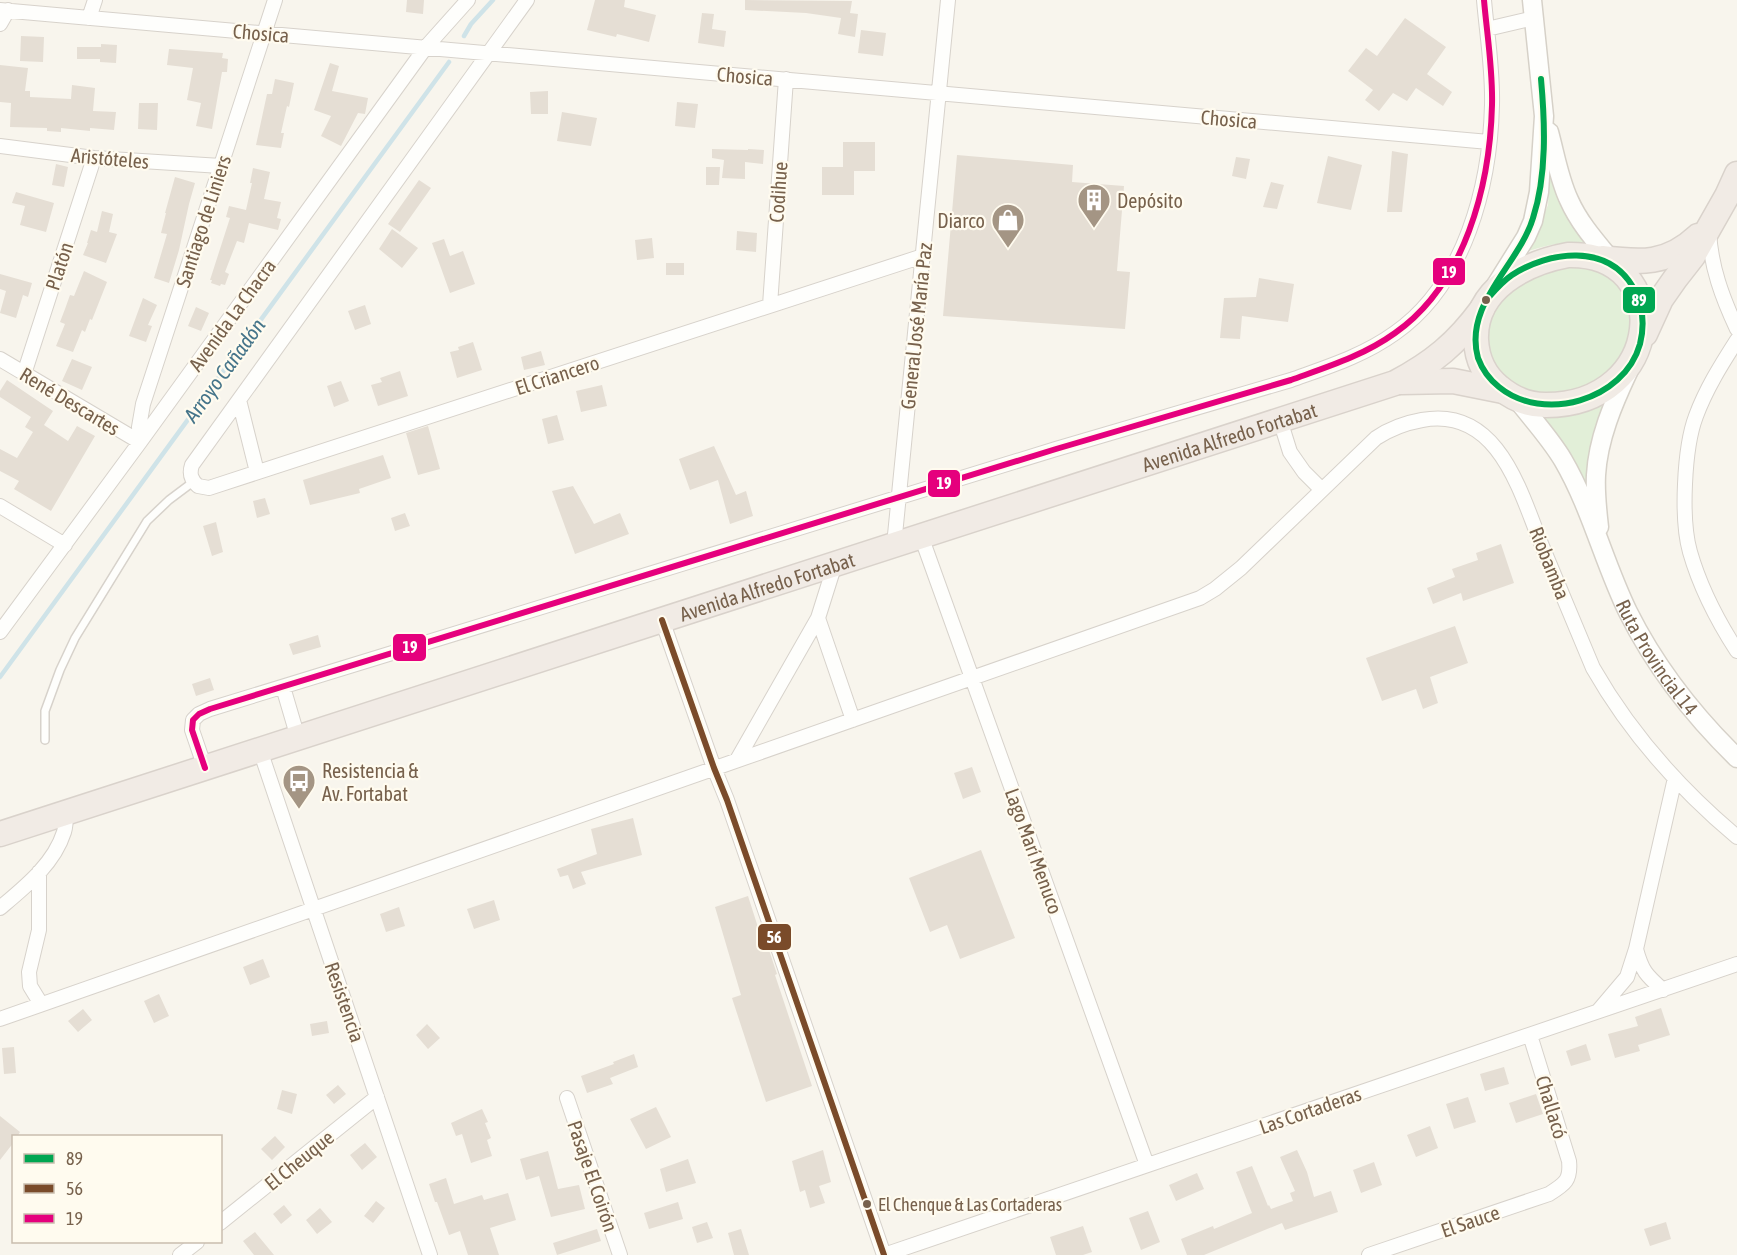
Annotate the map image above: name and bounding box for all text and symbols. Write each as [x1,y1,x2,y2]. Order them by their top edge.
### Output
street label: Chosica [232,19,290,47]
street label: Chosica [716,62,774,90]
street label: Chosica [1200,105,1258,133]
street label: Aristóteles [70,143,150,173]
street label: Santiago de Liniers [171,152,235,290]
street label: Codihue [764,161,792,223]
building icon: Depósito [1076,182,1112,229]
place label: Depósito [1117,189,1183,212]
shop icon: Diarco [990,202,1026,249]
place label: Diarco [937,209,985,232]
street label: Platón [40,239,78,293]
street label: General José María Paz [896,242,936,410]
street label: Avenida La Chacra [184,255,280,375]
line badge: 19 [1432,257,1466,286]
text: 19 [1441,263,1457,281]
line badge: 89 [1622,286,1656,314]
text: 89 [1631,291,1647,309]
unlabelled marker [1480,294,1492,306]
water label: Arroyo Cañadón [178,314,270,427]
street label: El Criancero [512,351,602,399]
street label: René Descartes [16,362,124,440]
street label: Avenida Alfredo Fortabat [1139,397,1320,476]
line badge: 19 [927,469,961,498]
text: 19 [936,474,952,492]
street label: Riobamba [1525,523,1575,603]
street label: Avenida Alfredo Fortabat [677,547,857,625]
street label: Ruta Provincial 14 [1612,595,1703,719]
line badge: 19 [392,633,427,662]
text: 19 [402,638,418,656]
place label: Resistencia & Av. Fortabat [322,759,419,805]
bus stop icon: Resistencia & Av. Fortabat [281,763,317,810]
street label: Lago Marí Menuco [1001,785,1067,917]
line badge: 56 [757,923,792,951]
text: 56 [766,928,782,946]
street label: Resistencia [321,959,369,1045]
street label: Challacó [1532,1073,1572,1141]
street label: Las Cortaderas [1256,1082,1364,1138]
street label: Pasaje El Coirón [563,1117,623,1235]
street label: El Cheuque [260,1125,338,1195]
legend [12,1135,222,1243]
text: 89 [66,1148,83,1169]
text: 56 [66,1178,83,1199]
place label: El Chenque & Las Cortaderas [878,1194,1062,1215]
marker: El Chenque & Las Cortaderas [861,1198,873,1210]
street label: El Sauce [1438,1200,1502,1242]
text: 19 [66,1208,83,1229]

